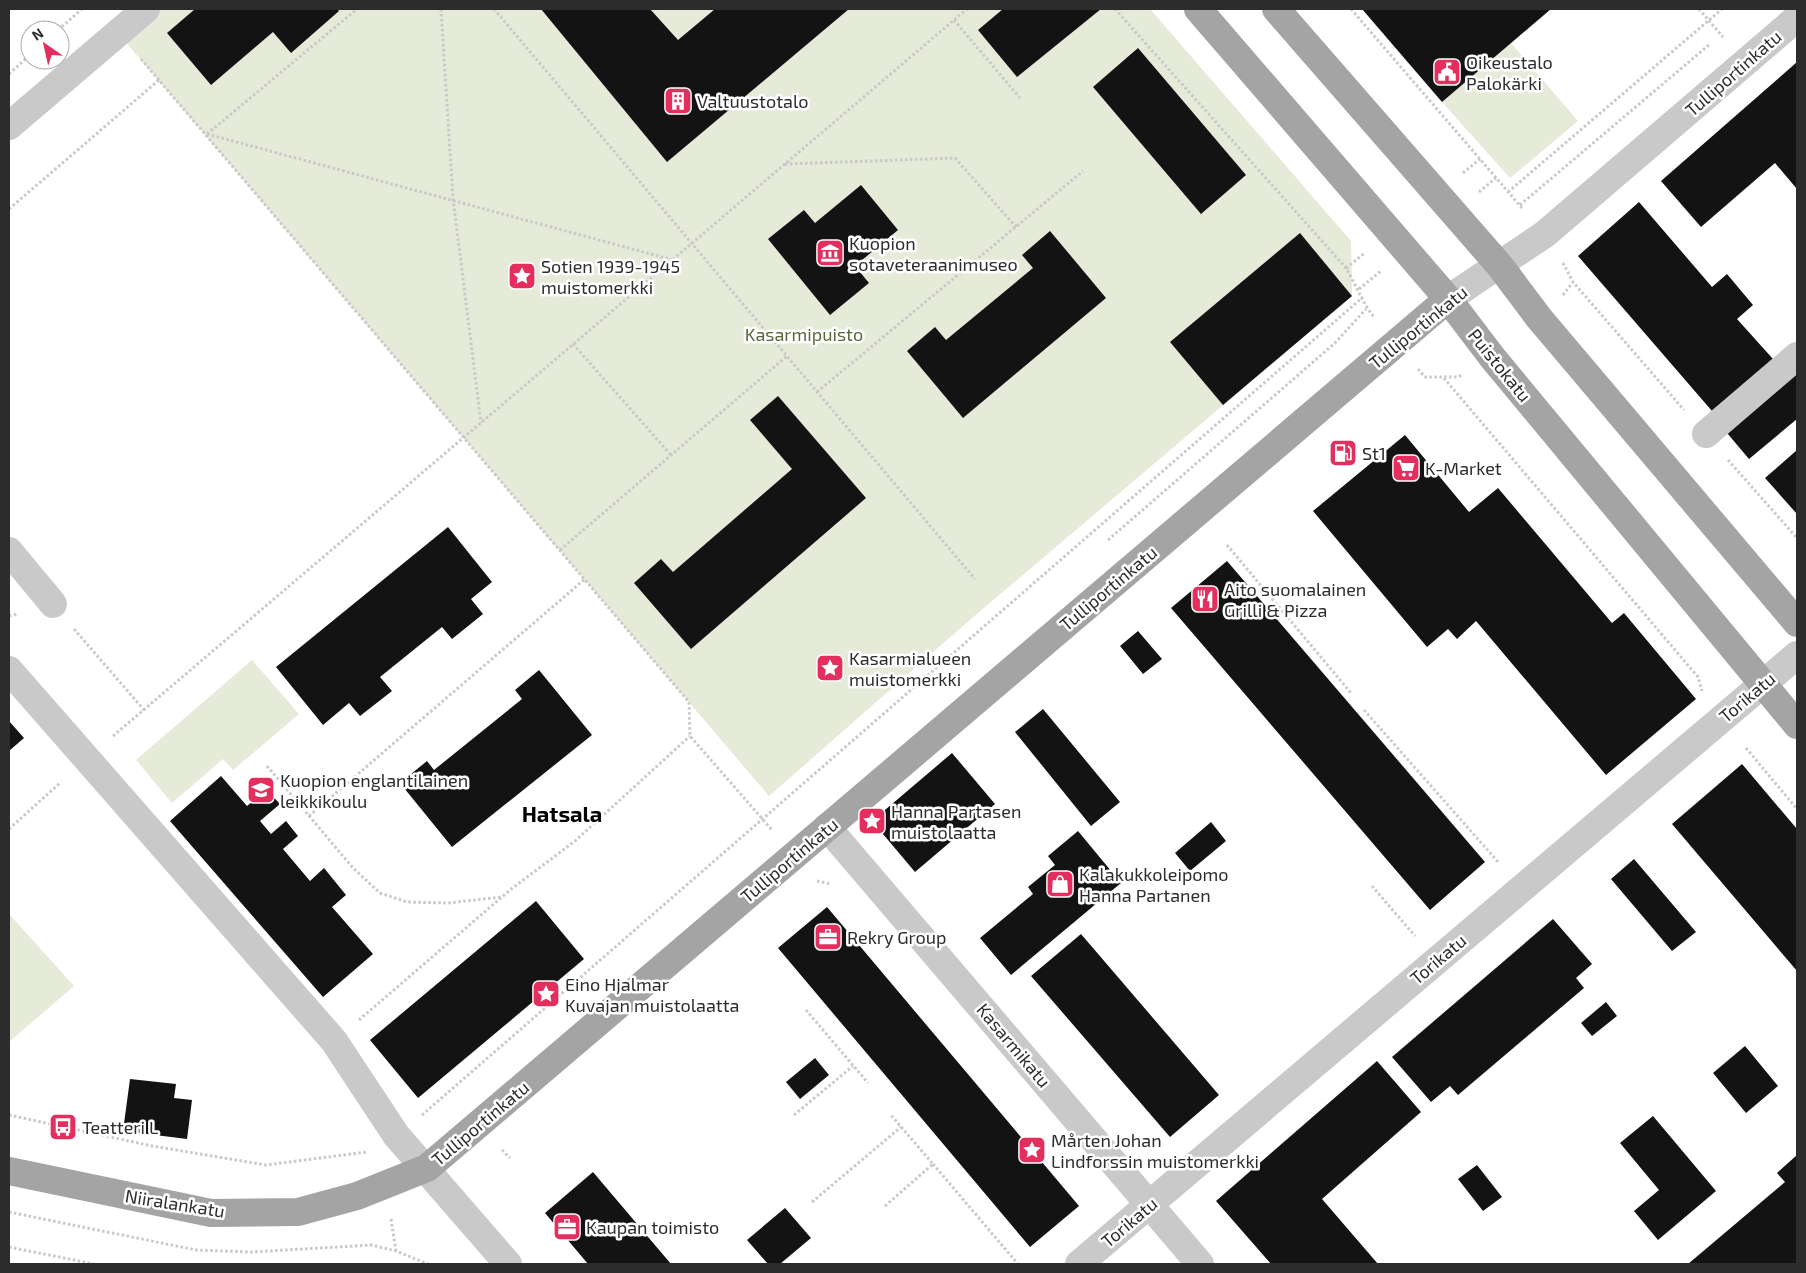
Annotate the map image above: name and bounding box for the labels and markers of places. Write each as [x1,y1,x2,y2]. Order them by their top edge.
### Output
place label: Oikeustalo Palokärki [1466,51,1553,94]
public building icon: Oikeustalo Palokärki [1432,57,1462,87]
building icon: Valtuustotalo [663,86,693,116]
place label: Valtuustotalo [697,90,808,112]
place label: Kuopion sotaveteraanimuseo [849,232,1018,275]
museum icon: Kuopion sotaveteraanimuseo [815,238,845,268]
place label: Sotien 1939-1945 muistomerkki [541,255,680,298]
place icon: Sotien 1939-1945 muistomerkki [507,261,537,291]
fuel station icon: St1 [1328,438,1358,468]
place label: St1 [1362,442,1386,464]
supermarket icon: K-Market [1391,453,1421,483]
place label: K-Market [1425,457,1502,479]
place label: Aito suomalainen Grilli & Pizza [1224,578,1366,621]
restaurant icon: Aito suomalainen Grilli & Pizza [1190,584,1220,614]
place label: Kasarmialueen muistomerkki [849,647,971,690]
place icon: Kasarmialueen muistomerkki [815,653,845,683]
place label: Kuopion englantilainen leikkikoulu [280,769,468,812]
school or university icon: Kuopion englantilainen leikkikoulu [246,775,276,805]
place label: Hanna Partasen muistolaatta [891,800,1021,843]
place icon: Hanna Partasen muistolaatta [857,806,887,836]
place label: Kalakukkoleipomo Hanna Partanen [1079,863,1229,906]
shop icon: Kalakukkoleipomo Hanna Partanen [1045,869,1075,899]
office icon: Rekry Group [813,922,843,952]
place label: Rekry Group [847,926,946,948]
place label: Eino Hjalmar Kuvajan muistolaatta [565,973,739,1016]
place icon: Eino Hjalmar Kuvajan muistolaatta [531,979,561,1009]
bus stop icon: Teatteri L [48,1112,78,1142]
place label: Teatteri L [82,1116,158,1138]
place label: Mårten Johan Lindforssin muistomerkki [1051,1129,1259,1172]
place icon: Mårten Johan Lindforssin muistomerkki [1017,1135,1047,1165]
office icon: Kaupan toimisto [552,1212,582,1242]
place label: Kaupan toimisto [586,1216,719,1238]

